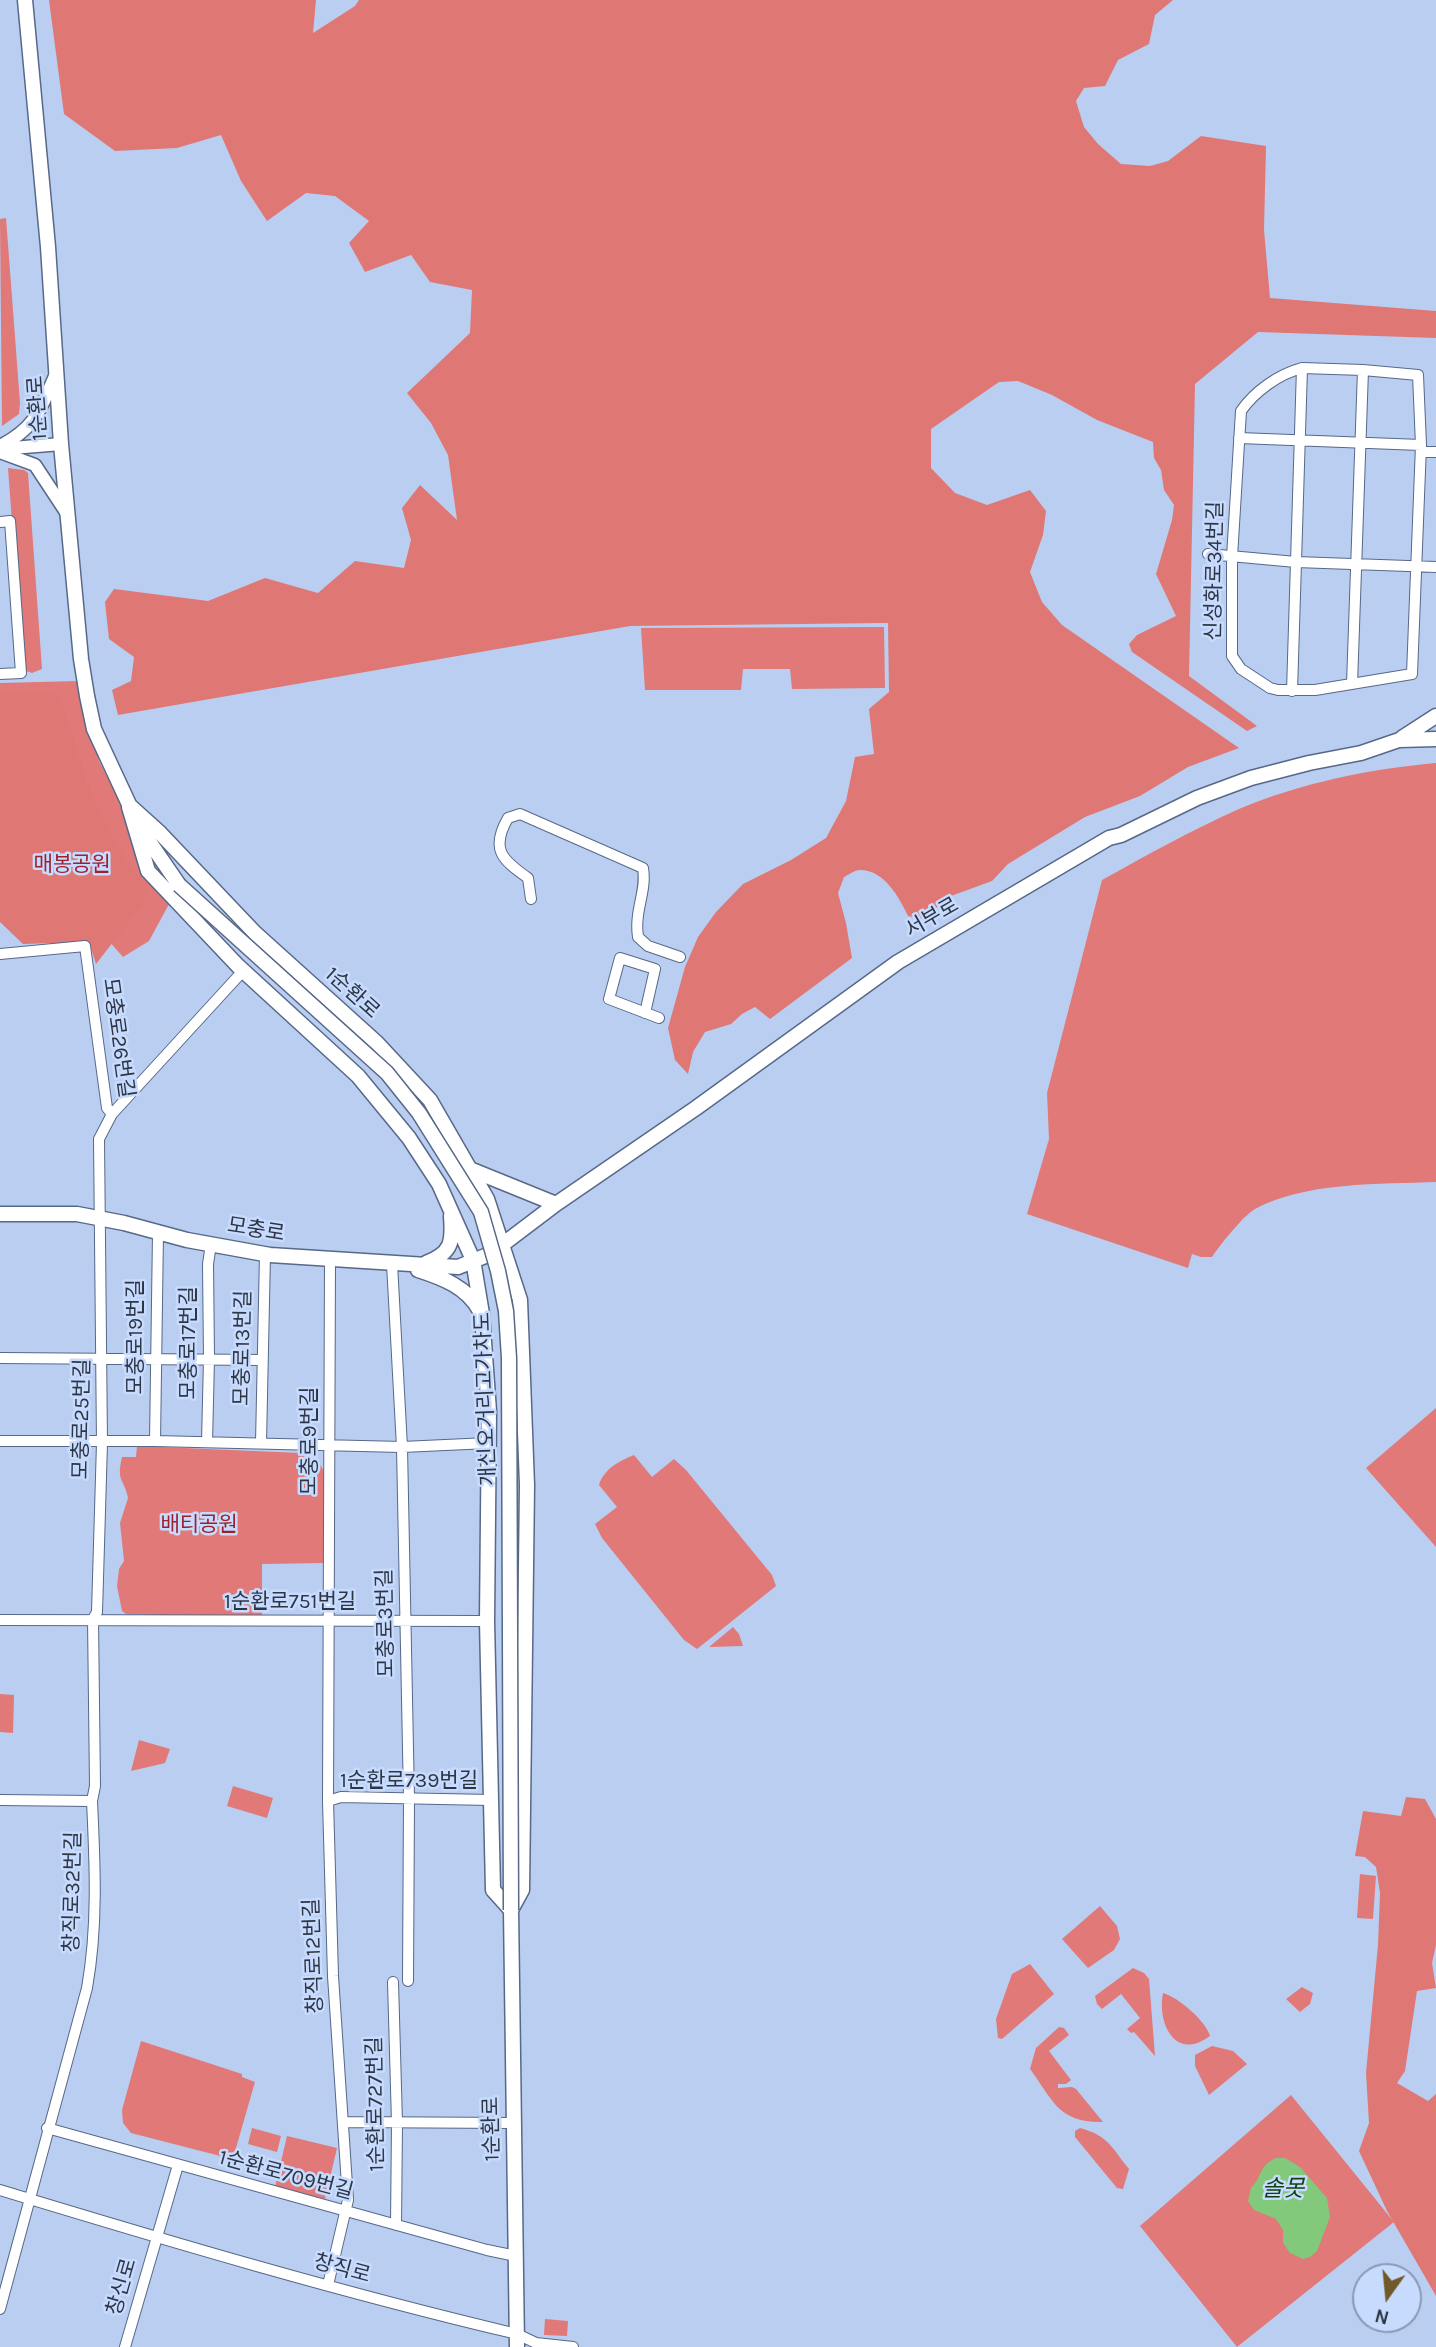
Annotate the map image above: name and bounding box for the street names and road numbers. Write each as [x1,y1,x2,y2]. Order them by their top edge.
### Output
street label: 1순환로 [23,375,53,441]
street label: 신성화로34번길 [1201,501,1229,641]
street label: 서부로 [901,893,963,943]
street label: 1순환로 [319,962,385,1024]
street label: 모충로26번길 [97,976,139,1100]
street label: 모충로 [225,1213,287,1247]
street label: 모충로19번길 [123,1279,149,1395]
street label: 모충로17번길 [176,1286,202,1400]
street label: 모충로13번길 [229,1290,257,1406]
street label: 개신오거리고가차도 [470,1312,502,1486]
street label: 모충로25번길 [68,1358,96,1480]
street label: 모충로9번길 [297,1387,323,1495]
street label: 모충로3번길 [372,1568,400,1678]
street label: 1순환로751번길 [224,1589,356,1615]
street label: 1순환로739번길 [340,1768,478,1794]
street label: 창직로32번길 [59,1831,87,1953]
street label: 창직로12번길 [299,1898,329,2014]
street label: 1순환로727번길 [362,2036,390,2172]
street label: 1순환로 [479,2096,505,2162]
street label: 1순환로709번길 [216,2145,356,2205]
street label: 창직로 [311,2249,373,2289]
street label: 창신로 [102,2256,142,2318]

